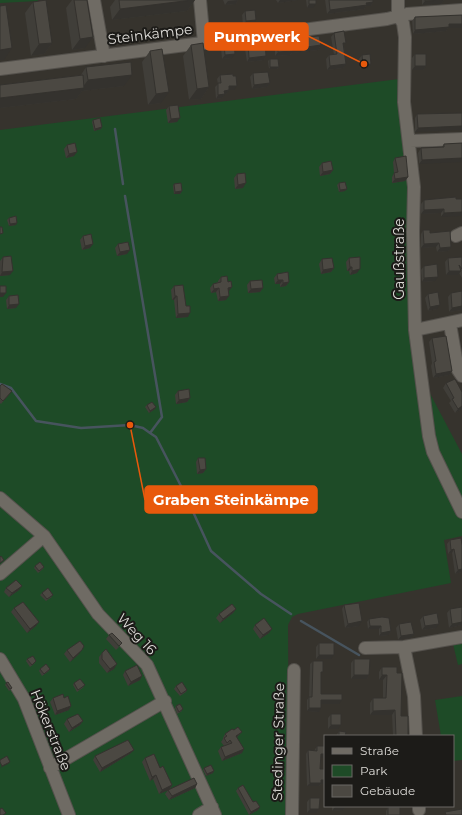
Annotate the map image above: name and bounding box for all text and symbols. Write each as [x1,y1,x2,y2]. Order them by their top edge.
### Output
street label: Steinkämpe [107,20,193,48]
callout: Pumpwerk [205,23,308,50]
text: Pumpwerk [214,27,301,46]
street label: Gaußstraße [390,218,408,300]
callout: Graben Steinkämpe [145,486,317,513]
text: Graben Steinkämpe [153,490,309,509]
street label: Weg 16 [113,610,161,659]
street label: Stedinger Straße [268,683,288,801]
street label: Hökerstraße [27,687,75,773]
legend [324,735,454,807]
text: Straße [360,743,399,758]
text: Park [360,763,388,778]
text: Gebäude [360,783,415,798]

